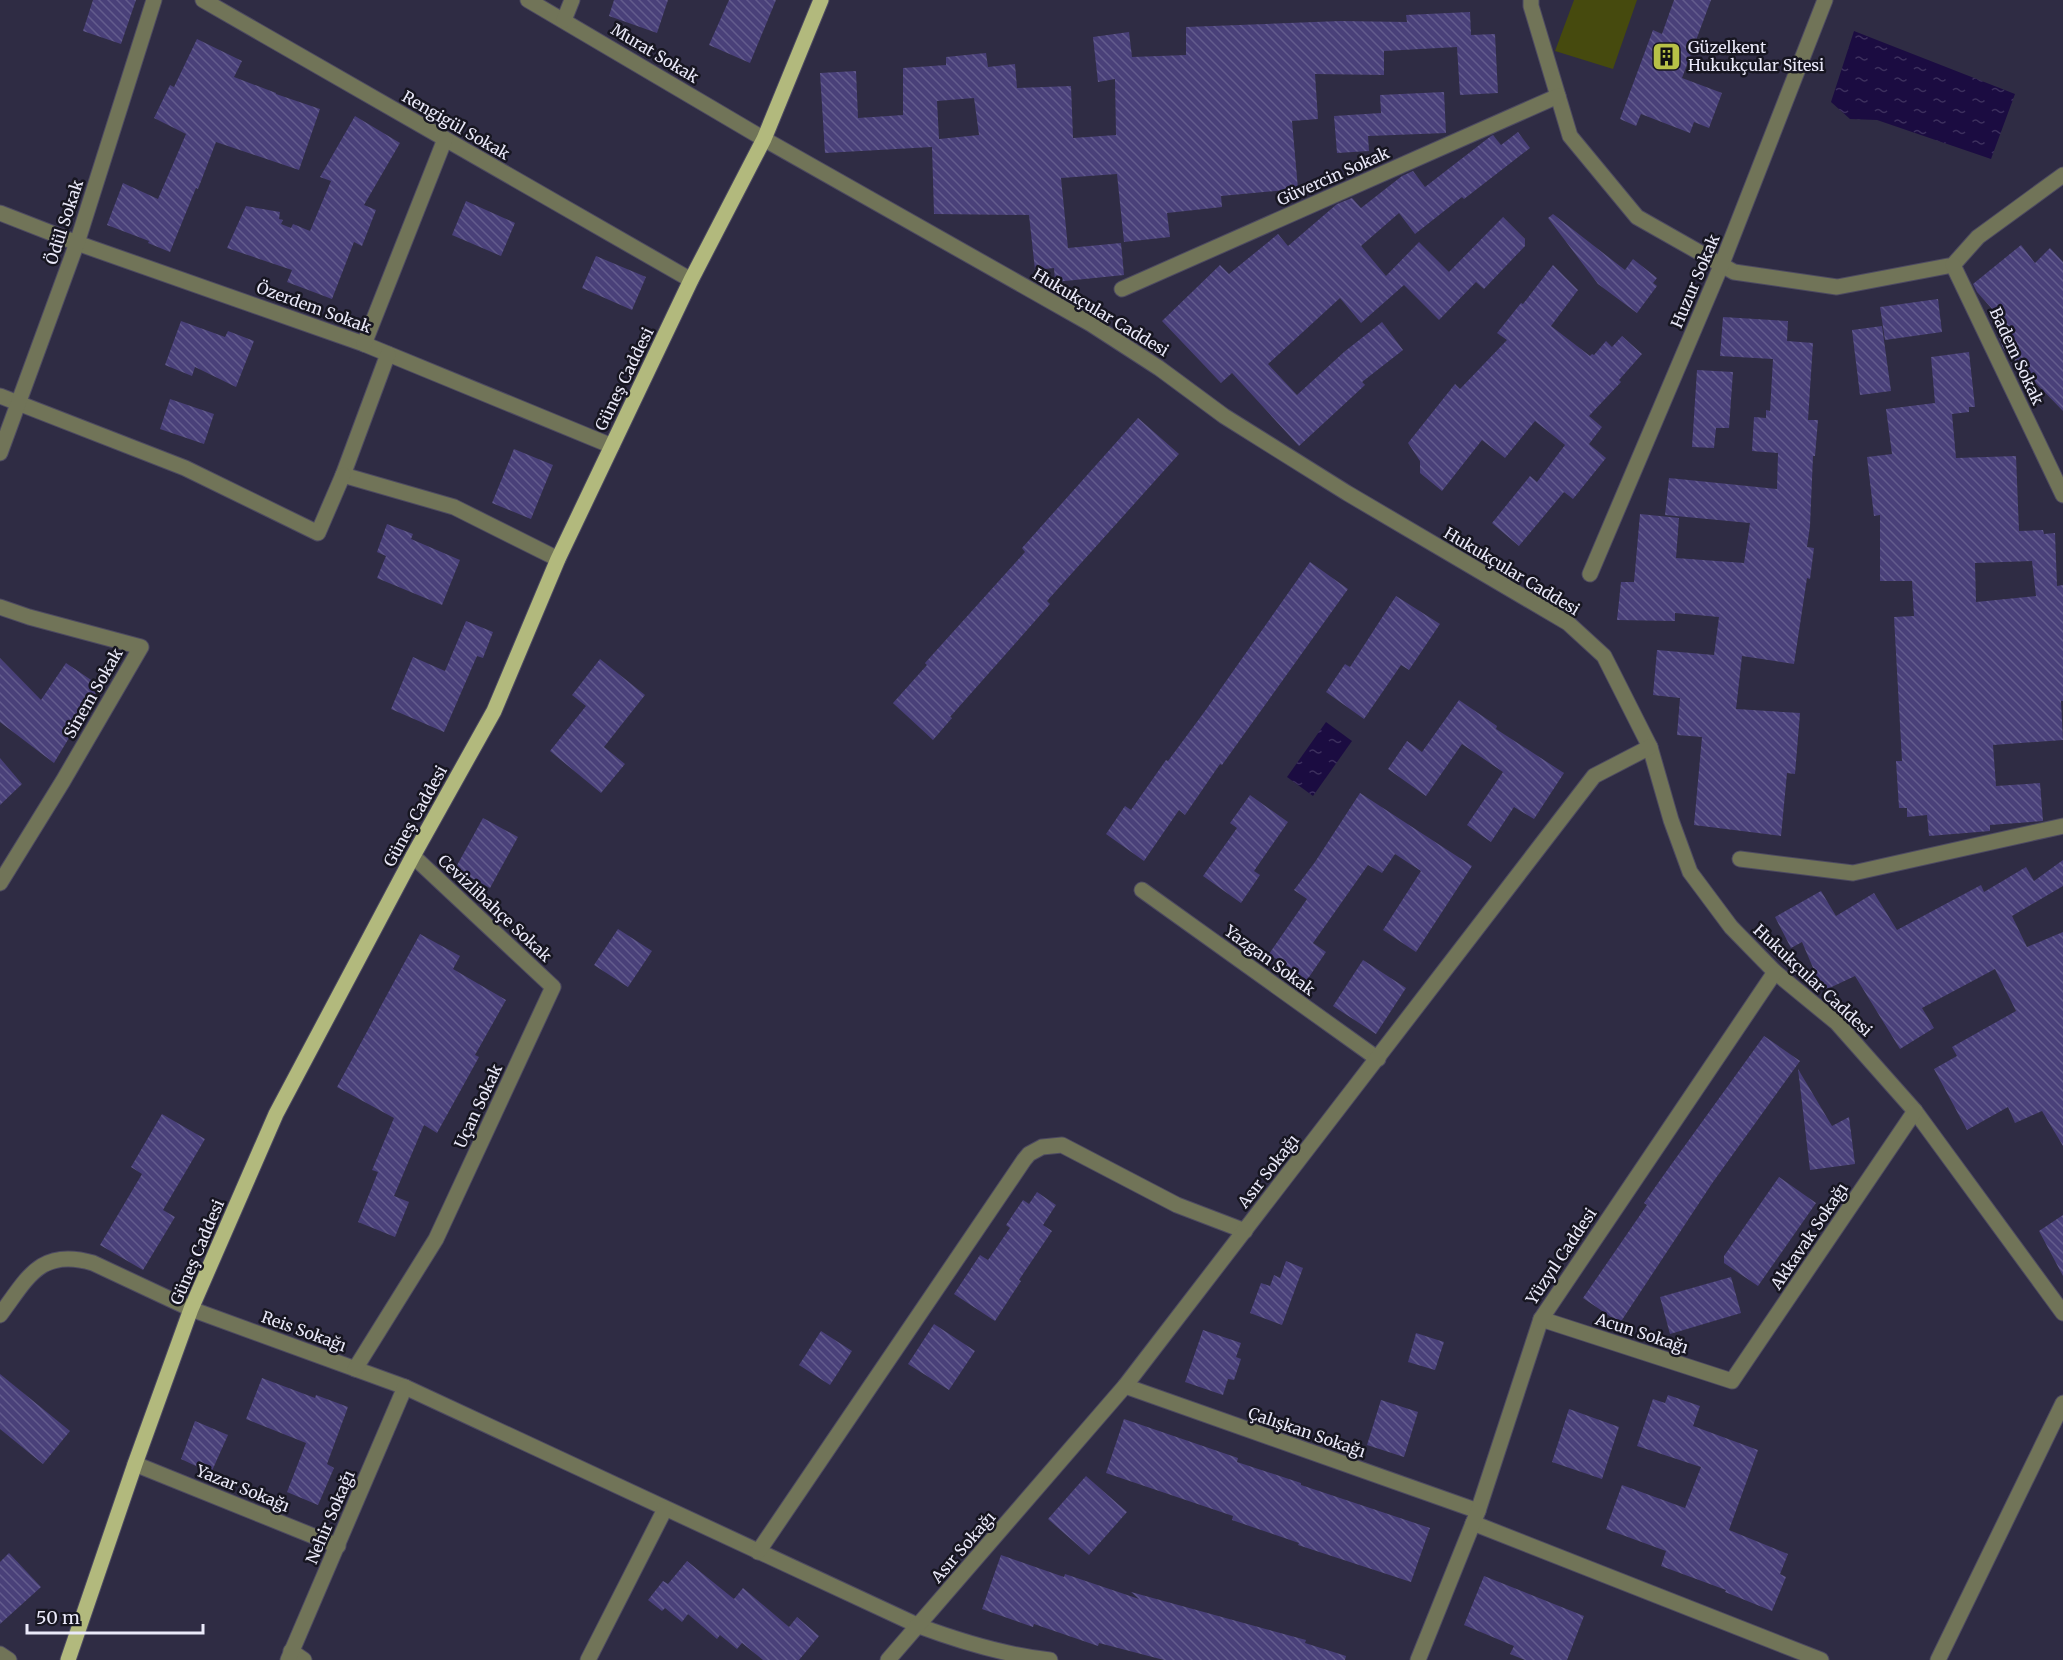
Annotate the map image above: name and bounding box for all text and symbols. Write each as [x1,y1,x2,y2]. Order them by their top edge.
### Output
street label: Murat Sokak [608,19,703,87]
place label: Güzelkent Hukukçular Sitesi [1688,37,1824,75]
building icon: Güzelkent Hukukçular Sitesi [1651,40,1683,72]
street label: Rengigül Sokak [399,86,514,164]
street label: Güvercin Sokak [1274,142,1393,210]
street label: Ödül Sokak [41,176,87,267]
street label: Huzur Sokak [1666,230,1724,331]
street label: Hukukçular Caddesi [1030,264,1172,360]
street label: Özerdem Sokak [254,277,375,337]
street label: Badem Sokak [1986,304,2049,409]
street label: Güneş Caddesi [590,324,658,434]
street label: Hukukçular Caddesi [1441,523,1583,619]
street label: Sinem Sokak [59,644,127,742]
street label: Güneş Caddesi [379,762,451,870]
street label: Cevizlibahçe Sokak [434,850,557,966]
street label: Yazgan Sokak [1220,920,1320,1000]
street label: Hukukçular Caddesi [1750,920,1876,1040]
street label: Uçan Sokak [450,1060,507,1151]
street label: Asır Sokağı [1232,1130,1303,1213]
street label: Akkavak Sokağı [1765,1179,1852,1294]
street label: Güneş Caddesi [166,1196,228,1308]
street label: Yüzyıl Caddesi [1521,1204,1601,1309]
street label: Reis Sokağı [259,1306,349,1356]
street label: Acun Sokağı [1592,1308,1691,1357]
street label: Çalışkan Sokağı [1246,1403,1368,1461]
street label: Yazar Sokağı [192,1460,293,1516]
street label: Nehir Sokağı [301,1467,359,1567]
street label: Asır Sokağı [926,1507,999,1587]
scale bar [27,1597,202,1635]
text: 50 m [36,1606,80,1629]

